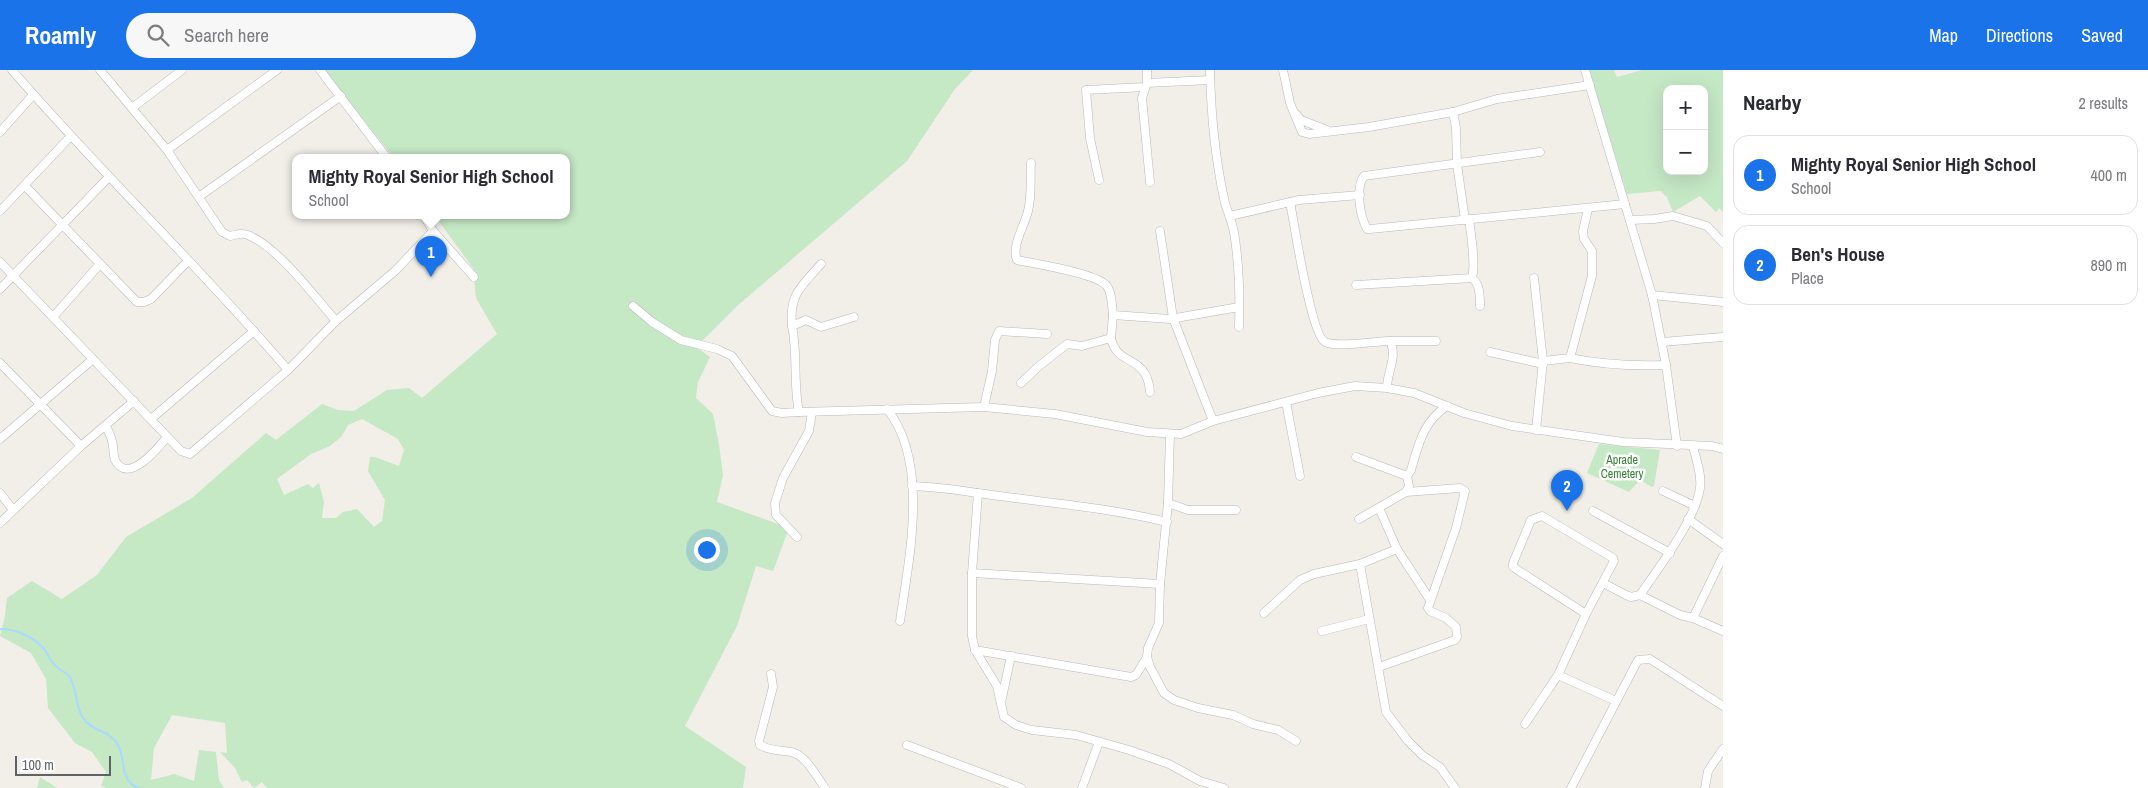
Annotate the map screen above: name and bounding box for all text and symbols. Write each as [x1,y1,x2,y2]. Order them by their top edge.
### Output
search box [126,13,476,58]
text: Roamly [25,19,96,51]
icon: search [144,21,172,49]
text: Search here [184,22,269,48]
text: Map [1929,23,1958,48]
text: Directions [1986,23,2053,48]
text: Saved [2081,23,2123,48]
map controls [1663,85,1708,175]
button: + [1663,85,1708,130]
text: Nearby [1743,88,1801,117]
text: 2 results [2078,92,2128,114]
button: − [1663,130,1708,175]
text: Mighty Royal Senior High School [1791,151,2036,177]
popup [292,154,570,219]
text: Mighty Royal Senior High School [308,163,554,189]
text: 1 [1756,164,1764,186]
text: 400 m [2091,164,2127,186]
text: School [1791,177,1831,199]
text: School [308,189,349,211]
pin: 1 [415,236,447,277]
text: Ben's House [1791,241,1885,267]
text: 2 [1756,254,1764,276]
text: 890 m [2091,254,2127,276]
text: Place [1791,267,1824,289]
park label: Aprade Cemetery [1601,452,1643,482]
pin: 2 [1551,470,1583,511]
your location [694,537,720,563]
scale bar [15,753,111,776]
text: 100 m [22,756,54,774]

